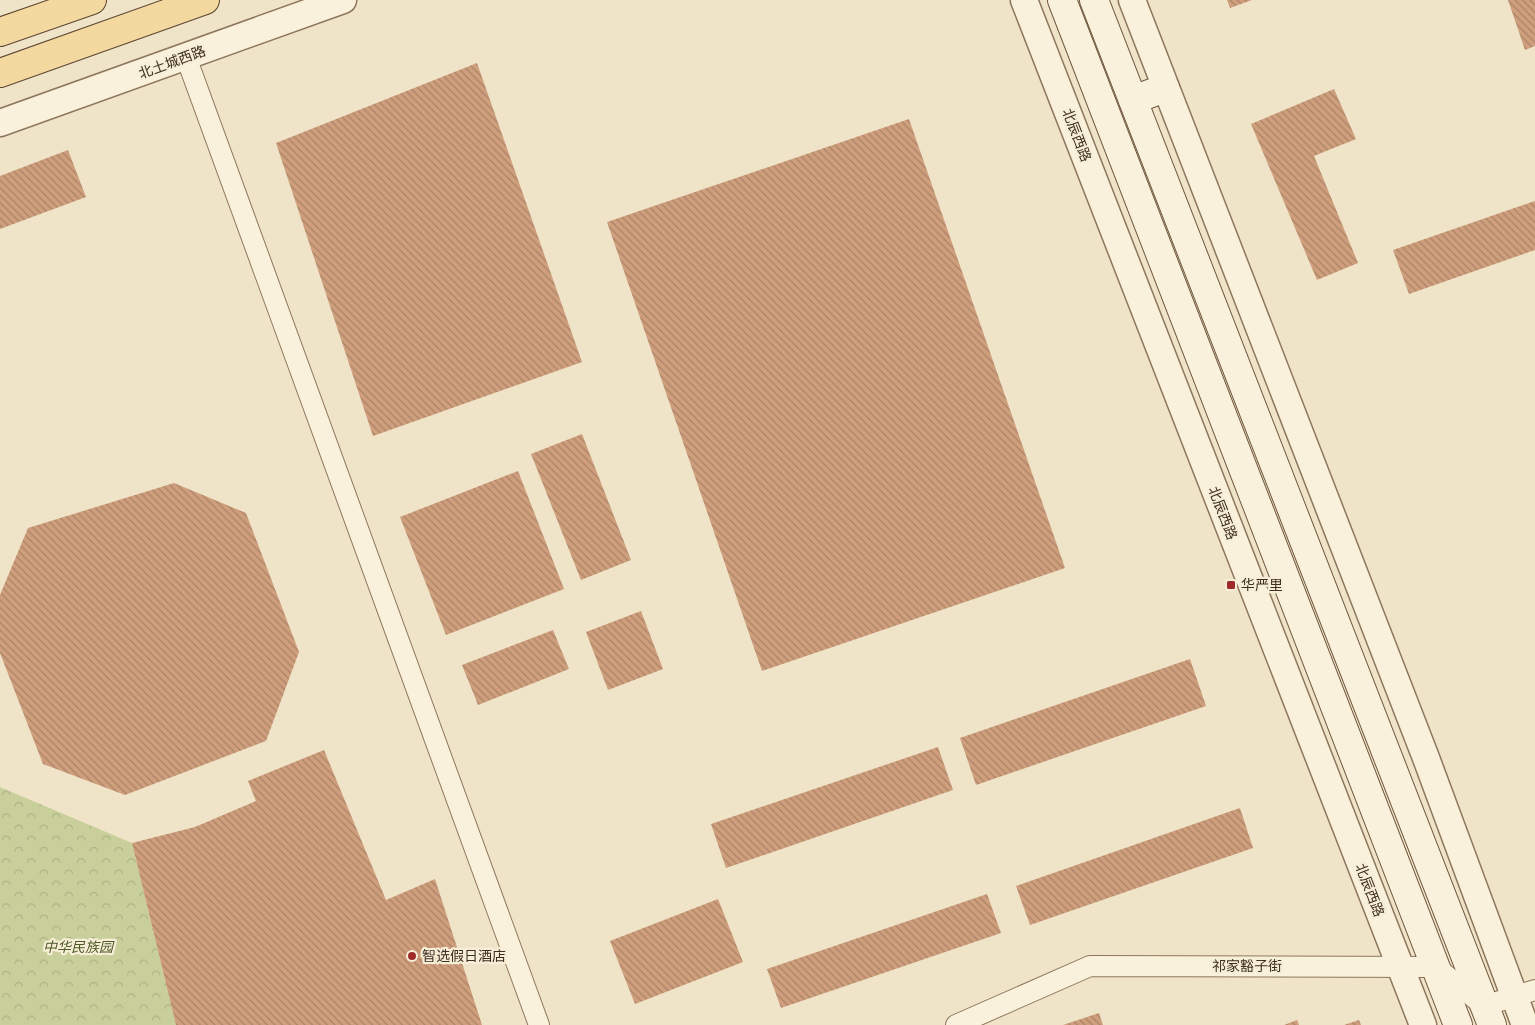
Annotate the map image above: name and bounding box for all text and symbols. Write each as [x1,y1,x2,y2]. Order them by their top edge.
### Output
street label: 北土城西路 [136,42,208,82]
street label: 北辰西路 [1059,106,1095,164]
street label: 北辰西路 [1205,484,1241,542]
place label: 华严里 [1241,576,1283,594]
marker: 华严里 [1225,579,1237,591]
street label: 北辰西路 [1352,861,1388,919]
park label: 中华民族园 [43,938,115,956]
place label: 智选假日酒店 [422,947,506,965]
marker: 智选假日酒店 [406,950,418,962]
street label: 祁家豁子街 [1212,957,1282,975]

